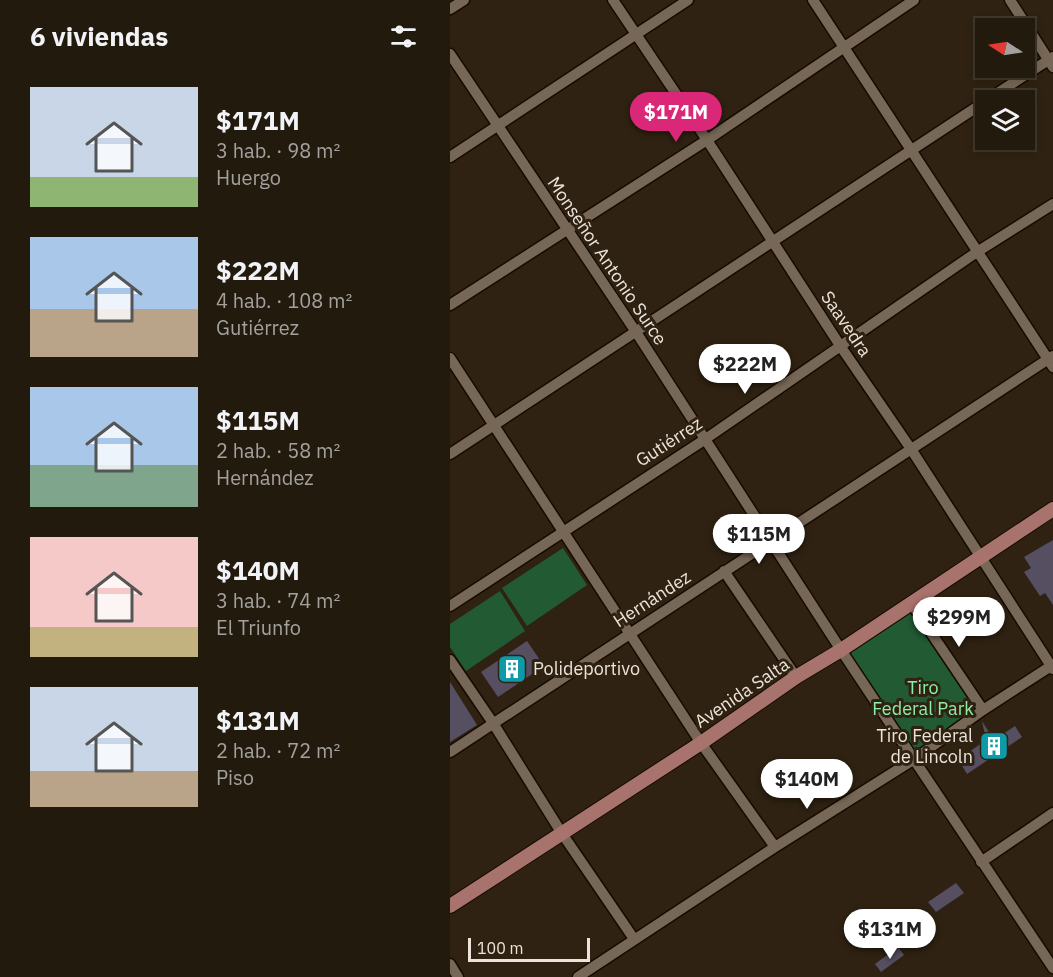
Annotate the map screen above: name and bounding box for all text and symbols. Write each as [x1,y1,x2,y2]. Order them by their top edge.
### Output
north arrow [975,18,1035,78]
map controls [975,18,1035,150]
text: 6 viviendas [30,19,168,53]
icon: filters [387,20,420,53]
button: layers [975,90,1035,150]
pin: $171M [634,92,718,143]
text: $171M [644,98,708,125]
text: $171M [216,103,300,137]
icon: home [78,111,150,183]
text: 3 hab. · 98 m² [216,137,340,164]
text: Huergo [216,164,281,191]
street label: Monseñor Antonio Surce [543,172,672,349]
text: $222M [216,253,300,287]
icon: home [78,261,150,333]
street label: Saavedra [816,286,877,361]
text: 4 hab. · 108 m² [216,287,352,314]
text: Gutiérrez [216,314,299,341]
pin: $222M [703,344,787,395]
text: $222M [713,350,777,377]
text: $115M [216,403,300,437]
icon: home [78,411,150,483]
street label: Gutiérrez [631,412,706,472]
text: 2 hab. · 58 m² [216,437,340,464]
text: Hernández [216,464,314,491]
pin: $115M [717,514,801,565]
text: $115M [727,520,791,547]
text: $140M [216,553,300,587]
icon: home [78,561,150,633]
street label: Hernández [609,565,695,632]
text: 3 hab. · 74 m² [216,587,340,614]
pin: $299M [917,597,1001,648]
text: $299M [927,603,991,630]
text: El Triunfo [216,614,301,641]
street label: Avenida Salta [690,652,794,733]
building icon: Polideportivo [496,653,528,685]
place label: Polideportivo [533,657,640,680]
park label: Tiro Federal Park [872,676,974,720]
text: $131M [216,703,300,737]
icon: home [78,711,150,783]
place label: Tiro Federal de Lincoln [877,724,973,768]
building icon: Tiro Federal de Lincoln [978,730,1010,762]
text: 2 hab. · 72 m² [216,737,340,764]
pin: $140M [765,759,849,810]
text: Piso [216,764,254,791]
text: $140M [775,765,839,792]
pin: $131M [848,909,932,960]
text: $131M [858,915,922,942]
scale bar [468,935,590,962]
text: 100 m [477,938,524,958]

